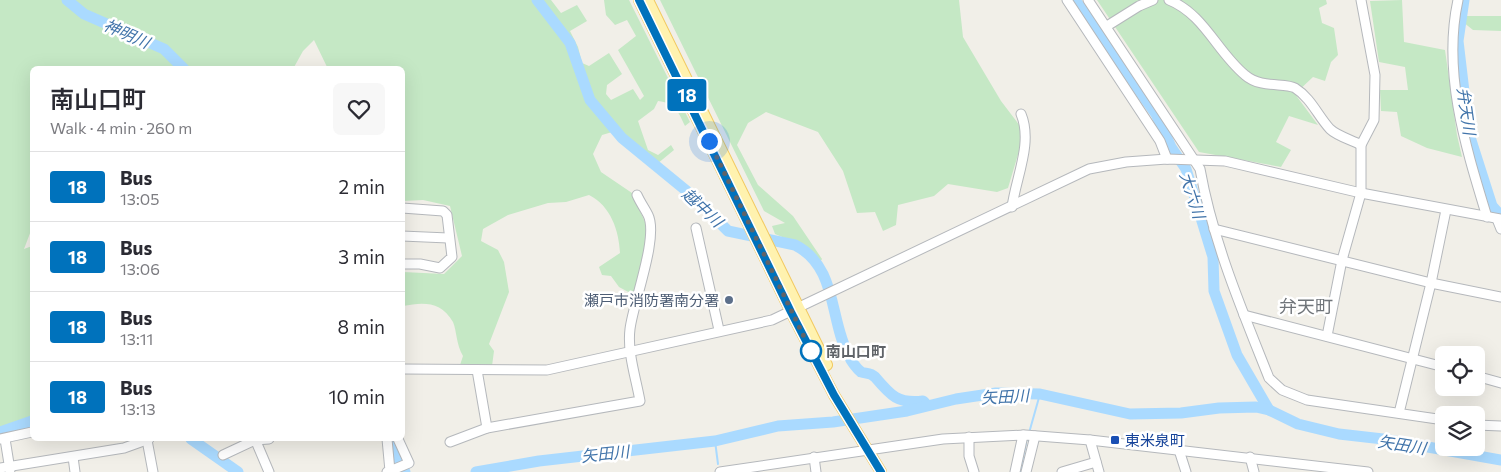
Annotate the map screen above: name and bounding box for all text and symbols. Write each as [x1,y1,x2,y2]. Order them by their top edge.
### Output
water label: 神明川 [101,15,155,52]
line badge: 18 [664,79,710,111]
button: heart [333,83,385,135]
text: 南山口町 [50,84,146,113]
text: 18 [677,84,697,106]
water label: 弁天川 [1454,86,1480,138]
text: Walk · 4 min · 260 m [50,118,192,137]
your location [697,129,722,154]
text: Bus [120,166,152,189]
water label: 大六川 [1177,169,1210,223]
text: 2 min [338,175,385,198]
text: 18 [68,176,87,198]
water label: 越中川 [679,184,728,232]
text: 13:05 [120,189,159,208]
text: Bus [120,236,152,259]
text: 3 min [338,245,385,268]
text: 18 [68,246,87,268]
text: 13:06 [120,259,160,278]
place label: 瀬戸市消防署南分署 [584,291,719,309]
marker: 瀬戸市消防署南分署 [723,294,735,306]
district label: 弁天町 [1279,295,1333,317]
text: Bus [120,306,152,329]
text: 8 min [337,315,385,338]
text: 18 [68,316,87,338]
text: 13:11 [120,329,153,348]
marker: 南山口町 [800,340,822,362]
place label: 南山口町 [826,342,886,360]
map controls [1435,346,1485,456]
button: locate [1435,346,1485,396]
text: Bus [120,376,152,399]
text: 10 min [328,385,385,408]
water label: 矢田川 [981,385,1031,407]
text: 18 [68,386,87,408]
text: 13:13 [120,399,156,418]
button: layers [1435,406,1485,456]
place label: 東米泉町 [1125,431,1185,449]
water label: 矢田川 [1377,431,1429,457]
marker: 東米泉町 [1109,434,1121,446]
water label: 矢田川 [580,441,632,465]

